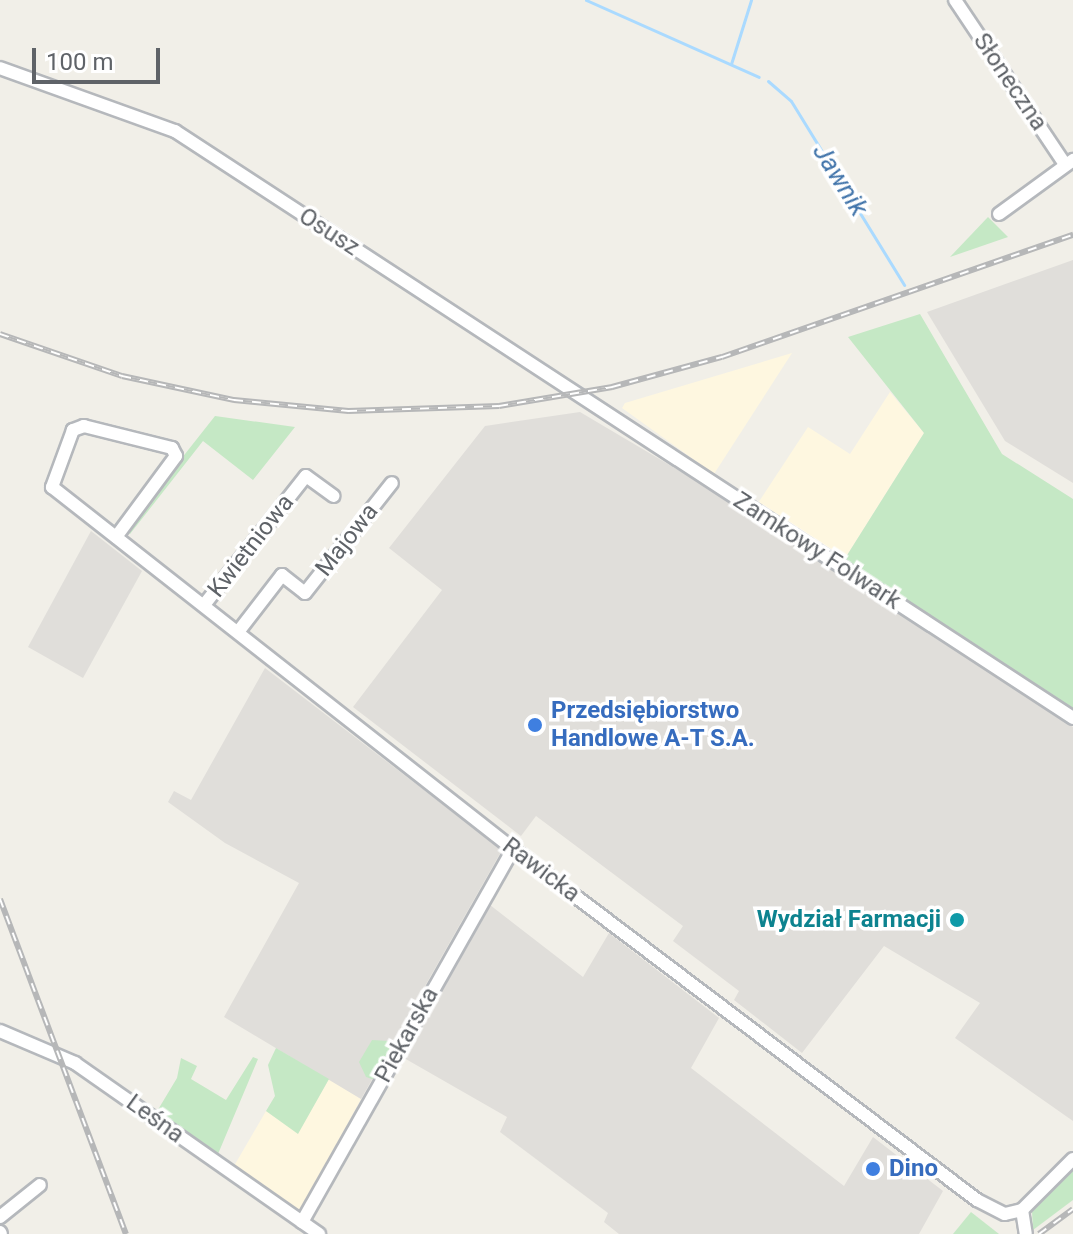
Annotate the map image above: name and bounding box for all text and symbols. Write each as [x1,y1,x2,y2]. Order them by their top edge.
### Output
street label: Słoneczna [967,28,1053,136]
scale bar [36,32,164,82]
text: 100 m [46,48,113,76]
water label: Jawnik [806,138,874,222]
street label: Osusz [293,202,365,262]
street label: Zamkowy Folwark [728,486,906,616]
street label: Kwietniowa [202,489,300,603]
street label: Majowa [310,498,384,582]
place label: Przedsiębiorstwo Handlowe A-T S.A. [551,697,755,753]
marker: Przedsiębiorstwo Handlowe A-T S.A. [526,716,544,734]
street label: Rawicka [497,832,585,908]
place label: Wydział Farmacji [757,906,941,934]
marker: Wydział Farmacji [948,911,966,929]
street label: Piekarska [369,982,445,1088]
street label: Leśna [121,1088,189,1150]
place label: Dino [889,1155,938,1183]
marker: Dino [864,1160,882,1178]

